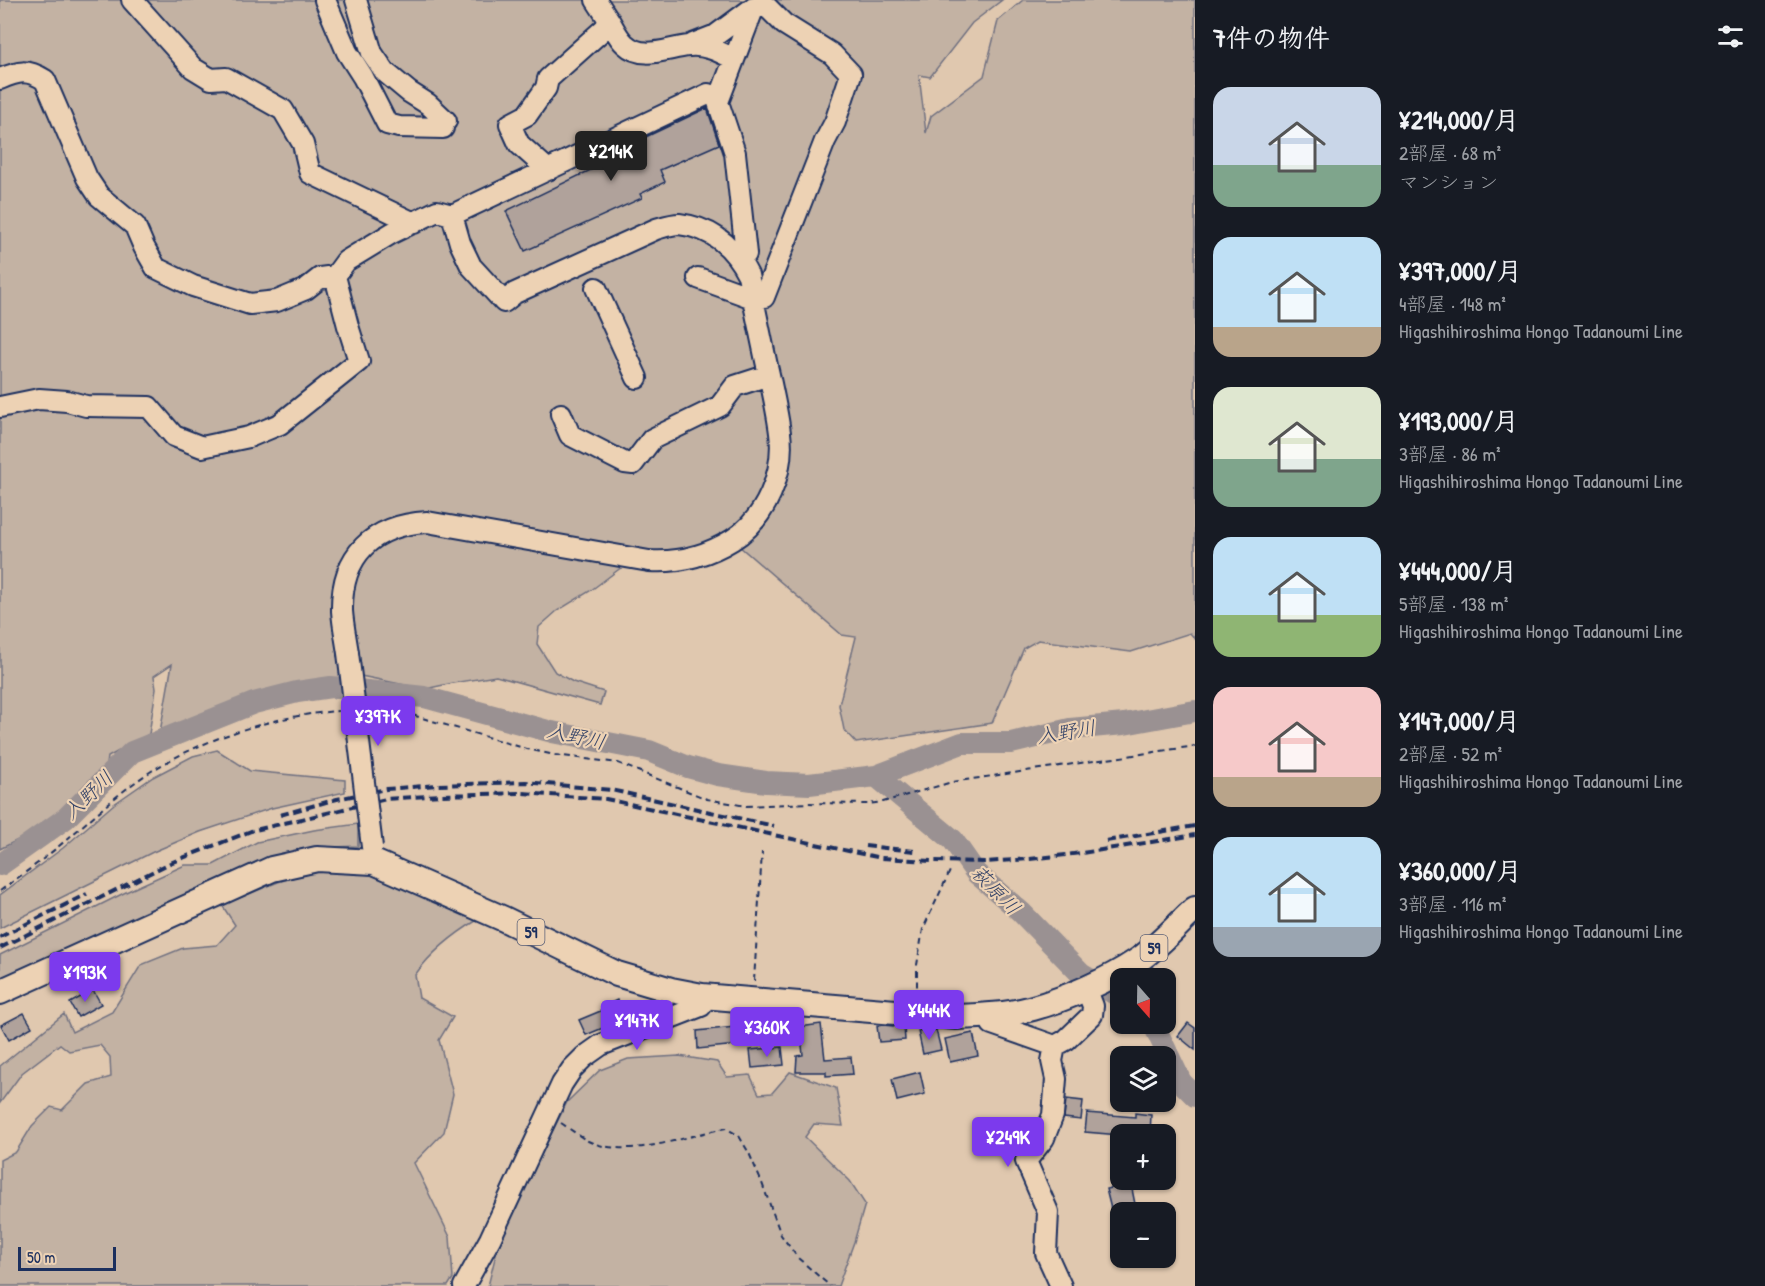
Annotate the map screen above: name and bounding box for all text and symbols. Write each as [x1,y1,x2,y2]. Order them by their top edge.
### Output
text: 7件の物件 [1213,20,1330,55]
icon: filters [1714,20,1747,53]
text: ¥214,000/月 [1399,102,1520,137]
icon: home [1261,111,1333,183]
pin: ¥214K [569,131,653,182]
text: ¥214K [589,137,633,164]
text: 2部屋 · 68 m² [1399,139,1501,166]
text: マンション [1399,168,1498,195]
text: ¥397,000/月 [1399,253,1522,288]
icon: home [1261,261,1333,333]
text: 4部屋 · 148 m² [1399,290,1506,317]
text: Higashihiroshima Hongo Tadanoumi Line [1399,317,1683,344]
text: ¥193,000/月 [1399,403,1519,438]
icon: home [1261,411,1333,483]
text: 3部屋 · 86 m² [1399,440,1501,467]
text: Higashihiroshima Hongo Tadanoumi Line [1399,467,1683,494]
text: ¥444,000/月 [1399,553,1518,588]
icon: home [1261,561,1333,633]
text: 5部屋 · 138 m² [1399,590,1508,617]
text: Higashihiroshima Hongo Tadanoumi Line [1399,617,1683,644]
pin: ¥397K [336,696,420,747]
text: ¥397K [355,702,401,729]
text: ¥147,000/月 [1399,703,1520,738]
icon: home [1261,711,1333,783]
water label: 入野川 [1034,713,1098,750]
water label: 入野川 [544,716,608,755]
text: 2部屋 · 52 m² [1399,740,1502,767]
water label: 入野川 [57,764,119,825]
text: Higashihiroshima Hongo Tadanoumi Line [1399,767,1683,794]
text: ¥360,000/月 [1399,853,1522,888]
water label: 萩原川 [966,859,1027,921]
icon: home [1261,861,1333,933]
text: 3部屋 · 116 m² [1399,890,1506,917]
text: Higashihiroshima Hongo Tadanoumi Line [1399,917,1683,944]
road number: 59 [518,919,544,945]
road number: 59 [1140,935,1168,961]
pin: ¥193K [43,952,127,1003]
text: ¥193K [63,958,107,985]
north arrow [1110,968,1176,1034]
map controls [1110,968,1176,1268]
pin: ¥444K [887,990,971,1041]
text: ¥444K [908,996,950,1023]
pin: ¥147K [595,1000,679,1051]
text: ¥147K [615,1006,659,1033]
pin: ¥360K [725,1007,809,1058]
text: ¥360K [744,1013,790,1040]
button: layers [1110,1046,1176,1112]
pin: ¥249K [966,1117,1050,1168]
text: ¥249K [986,1123,1030,1150]
button: + [1110,1124,1176,1190]
button: − [1110,1202,1176,1268]
scale bar [18,1244,116,1272]
text: 50 m [27,1246,56,1268]

